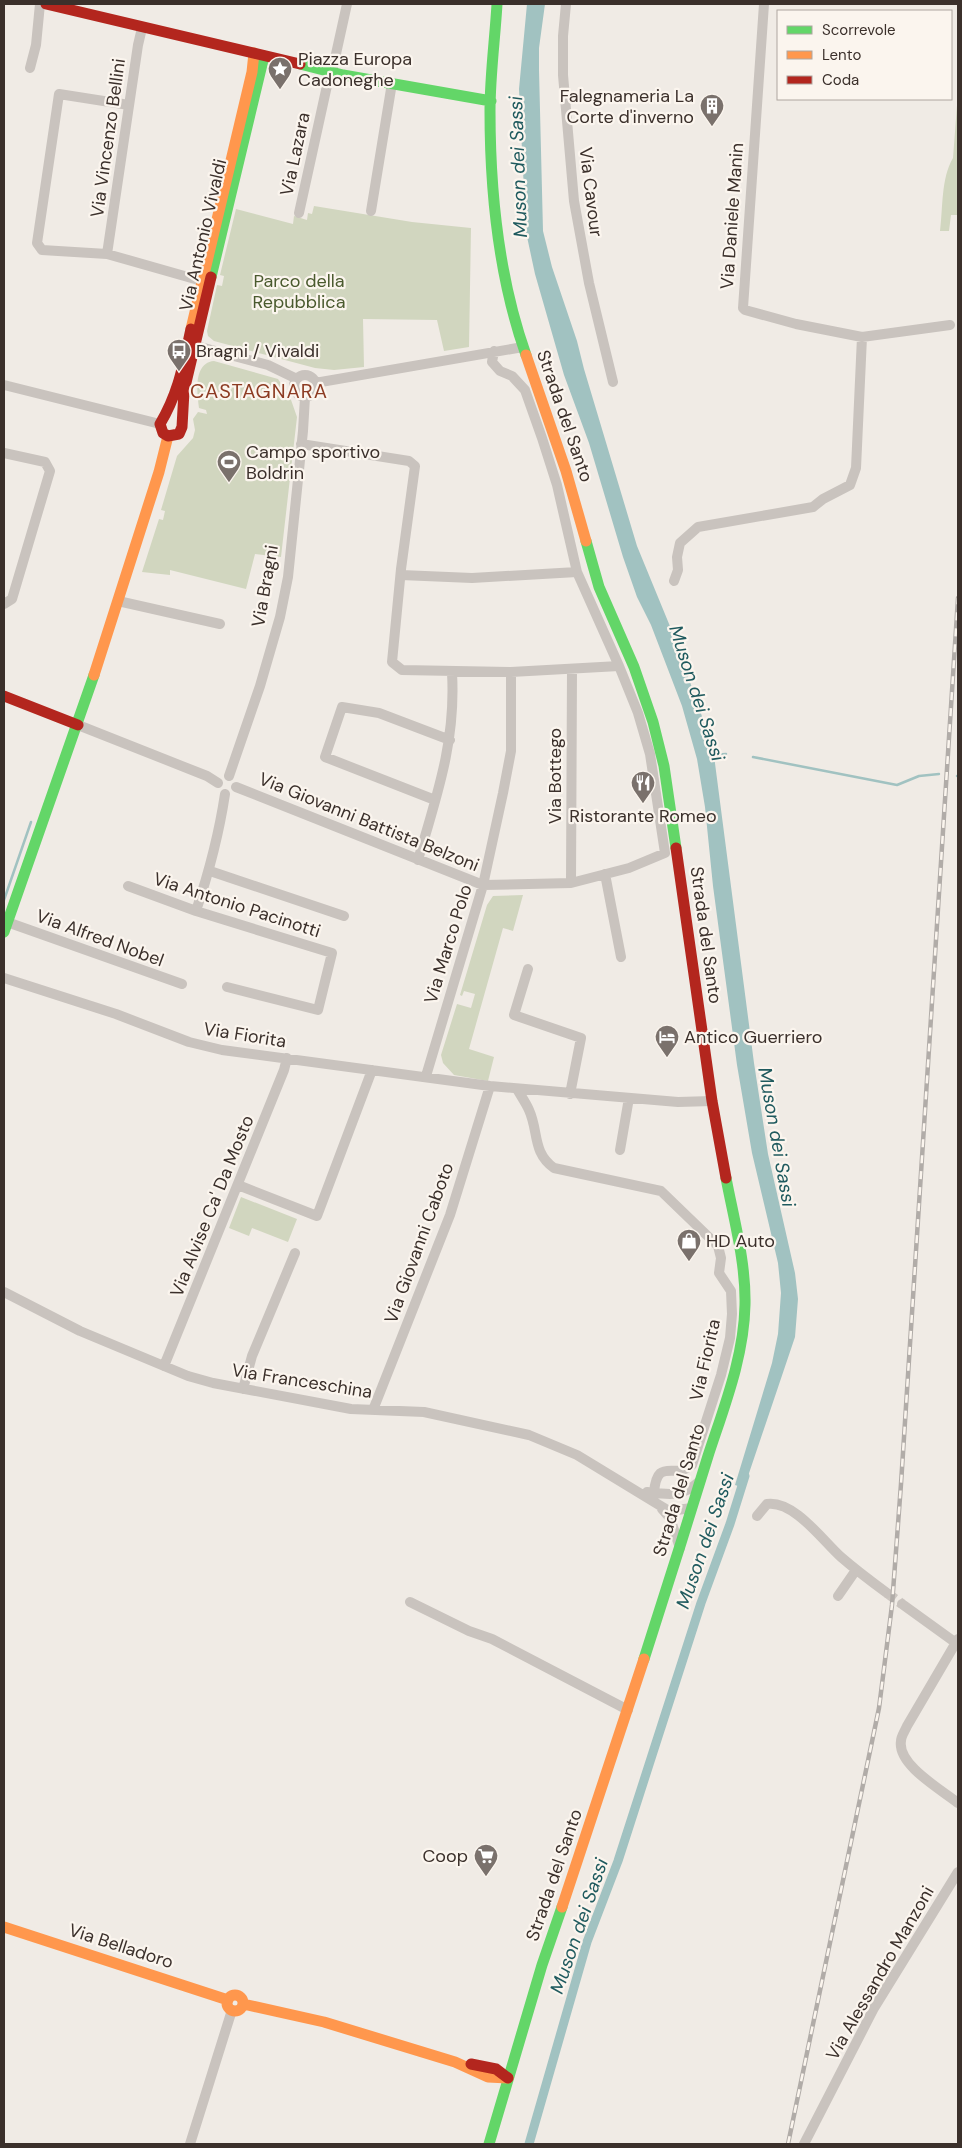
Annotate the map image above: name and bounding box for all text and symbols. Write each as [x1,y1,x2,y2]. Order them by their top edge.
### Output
legend [777,10,952,100]
text: Scorrevole [822,20,896,40]
text: Lento [822,45,861,65]
place label: Piazza Europa Cadoneghe [298,47,412,92]
place icon: Piazza Europa Cadoneghe [267,56,293,90]
street label: Via Vincenzo Bellini [85,57,131,219]
text: Coda [822,70,859,90]
place label: Falegnameria La Corte d'inverno [560,84,694,129]
building icon: Falegnameria La Corte d'inverno [699,93,725,127]
water label: Muson dei Sassi [503,95,533,238]
street label: Via Lazara [274,110,316,198]
street label: Via Daniele Manin [715,142,749,290]
street label: Via Cavour [574,146,608,238]
street label: Via Antonio Vivaldi [174,156,232,314]
park label: Parco della Repubblica [253,269,345,314]
bus stop icon: Bragni / Vivaldi [166,338,192,372]
place label: Bragni / Vivaldi [196,339,319,363]
street label: Strada del Santo [531,347,599,485]
district label: CASTAGNARA [190,378,328,404]
place label: Campo sportivo Boldrin [246,440,380,485]
sports icon: Campo sportivo Boldrin [216,449,242,483]
street label: Via Bragni [246,543,284,629]
water label: Muson dei Sassi [663,622,731,765]
street label: Via Bottego [543,728,567,824]
street label: Via Giovanni Battista Belzoni [255,767,483,877]
restaurant icon: Ristorante Romeo [630,770,656,804]
place label: Ristorante Romeo [569,804,717,828]
street label: Strada del Santo [685,865,727,1005]
street label: Via Antonio Pacinotti [150,867,324,943]
street label: Via Marco Polo [419,882,477,1006]
street label: Via Alfred Nobel [33,904,167,972]
street label: Via Fiorita [202,1017,288,1053]
hotel icon: Antico Guerriero [654,1024,680,1058]
place label: Antico Guerriero [684,1025,822,1049]
water label: Muson dei Sassi [752,1065,802,1209]
street label: Via Alvise Ca' Da Mosto [165,1112,259,1300]
street label: Via Giovanni Caboto [379,1159,459,1327]
shop icon: HD Auto [676,1228,702,1262]
place label: HD Auto [706,1229,775,1253]
street label: Via Fiorita [684,1317,726,1403]
street label: Via Franceschina [230,1358,374,1404]
street label: Strada del Santo [647,1420,711,1560]
water label: Muson dei Sassi [670,1470,740,1612]
street label: Strada del Santo [520,1806,588,1944]
supermarket icon: Coop [473,1843,499,1877]
place label: Coop [422,1844,468,1868]
water label: Muson dei Sassi [544,1855,614,1997]
street label: Via Alessandro Manzoni [820,1882,940,2064]
street label: Via Belladoro [66,1918,176,1974]

